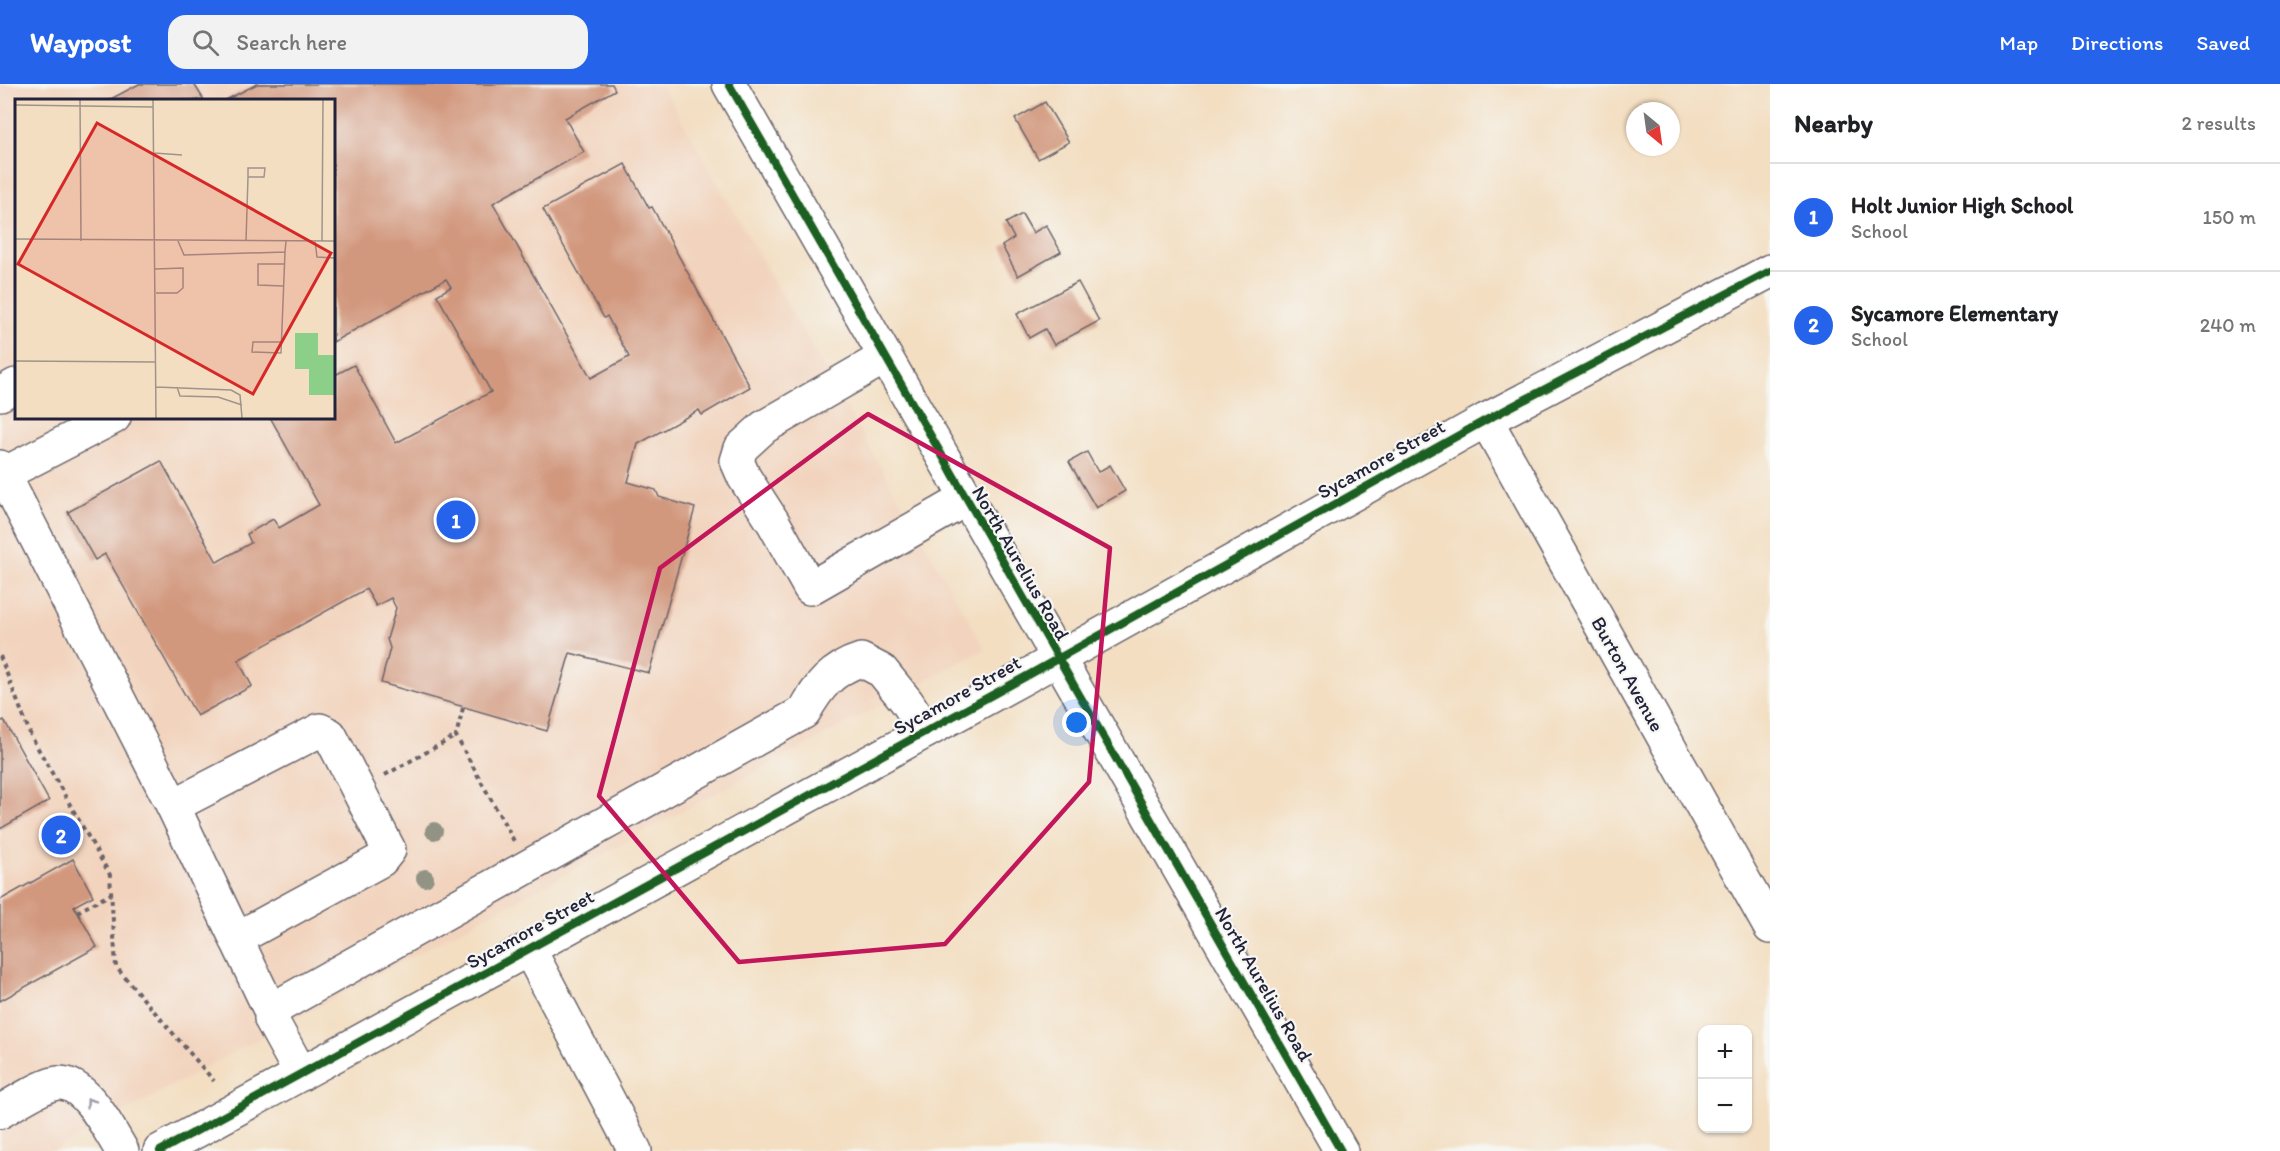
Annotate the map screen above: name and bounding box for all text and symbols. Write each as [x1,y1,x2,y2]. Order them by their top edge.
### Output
search box [168,15,588,69]
text: Waypost [30,25,132,59]
icon: search [189,26,222,59]
text: Search here [237,29,347,56]
text: Map [2000,30,2038,55]
text: Directions [2071,30,2163,55]
text: Saved [2196,30,2250,55]
inset map [15,99,334,418]
north arrow [1626,102,1680,156]
text: Nearby [1794,107,1873,139]
text: 2 results [2182,111,2256,135]
text: Holt Junior High School [1851,192,2073,219]
text: 1 [1809,205,1818,229]
text: 150 m [2203,205,2256,229]
text: School [1851,219,1908,243]
text: Sycamore Elementary [1851,300,2058,327]
text: 2 [1808,313,1819,337]
text: 240 m [2200,313,2256,337]
text: School [1851,327,1908,351]
street label: Sycamore Street [1313,414,1449,504]
street label: North Aurelius Road [967,481,1075,645]
pin: 1 [436,498,476,542]
street label: Burton Avenue [1586,612,1670,736]
street label: Sycamore Street [889,650,1025,740]
your location [1062,708,1091,737]
pin: 2 [42,812,80,858]
street label: Sycamore Street [462,884,598,974]
street label: North Aurelius Road [1210,902,1318,1066]
map controls [1698,1025,1752,1133]
button: + [1698,1025,1752,1079]
button: − [1698,1079,1752,1133]
one-way arrow [86,1098,97,1109]

